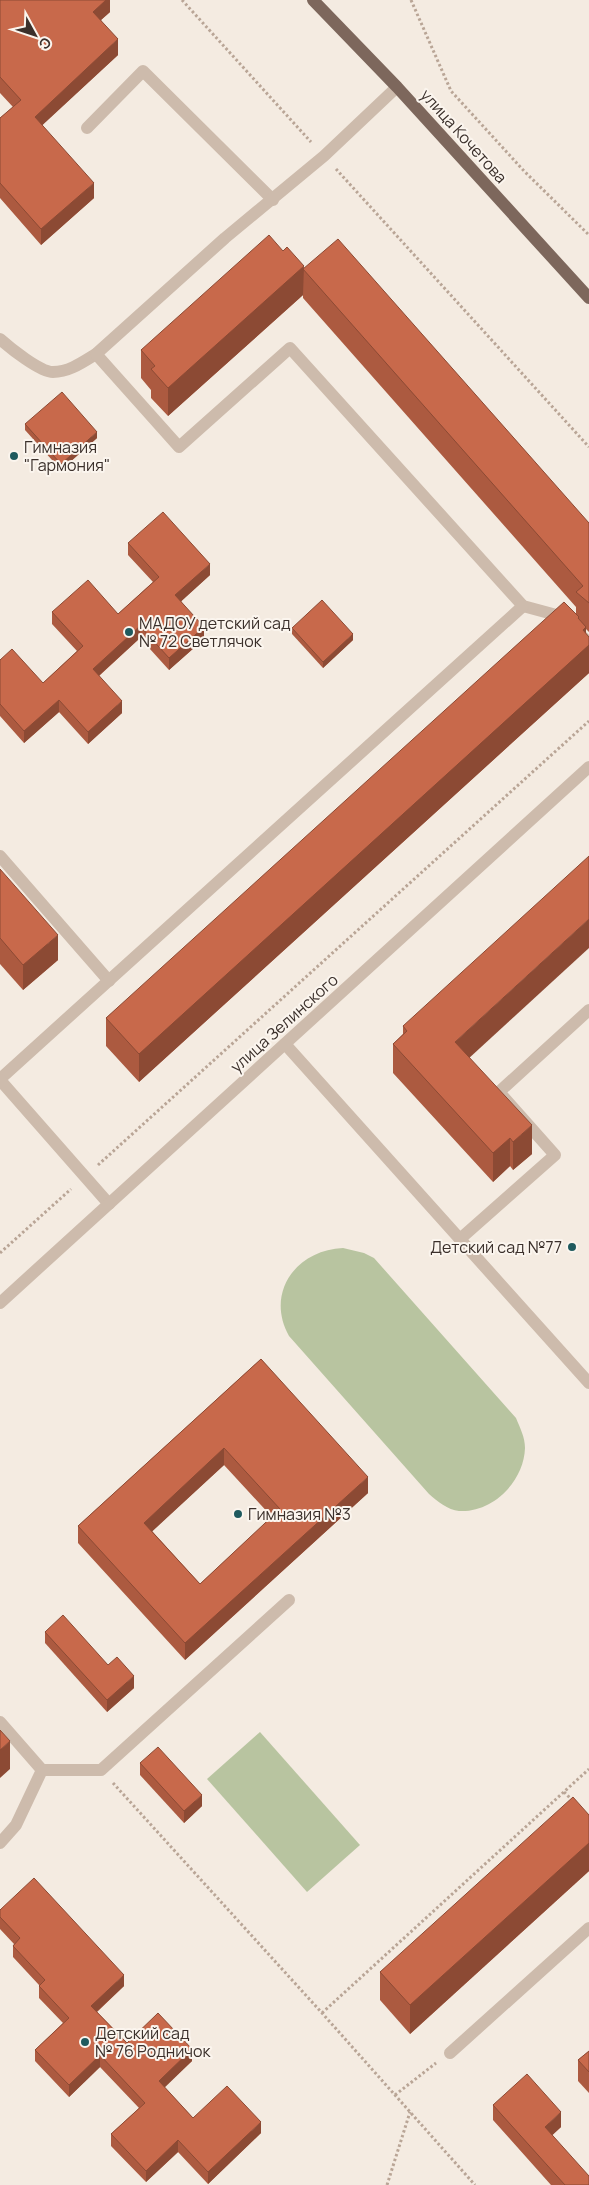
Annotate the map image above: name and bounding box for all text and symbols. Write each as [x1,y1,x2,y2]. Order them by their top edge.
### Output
north arrow [10,10,60,60]
text: С [35,34,56,54]
street label: улица Кочетова [416,84,512,188]
place label: Гимназия "Гармония" [24,436,110,476]
marker: Гимназия "Гармония" [8,450,20,462]
place label: МАДОУ детский сад № 72 Светлячок [139,612,291,652]
marker: МАДОУ детский сад № 72 Светлячок [123,626,135,638]
street label: улица Зелинского [225,969,343,1077]
place label: Детский сад №77 [430,1236,562,1258]
marker: Детский сад №77 [566,1241,578,1253]
place label: Гимназия №3 [248,1503,351,1525]
marker: Гимназия №3 [232,1508,244,1520]
place label: Детский сад № 76 Родничок [95,2022,211,2062]
marker: Детский сад № 76 Родничок [79,2036,91,2048]

